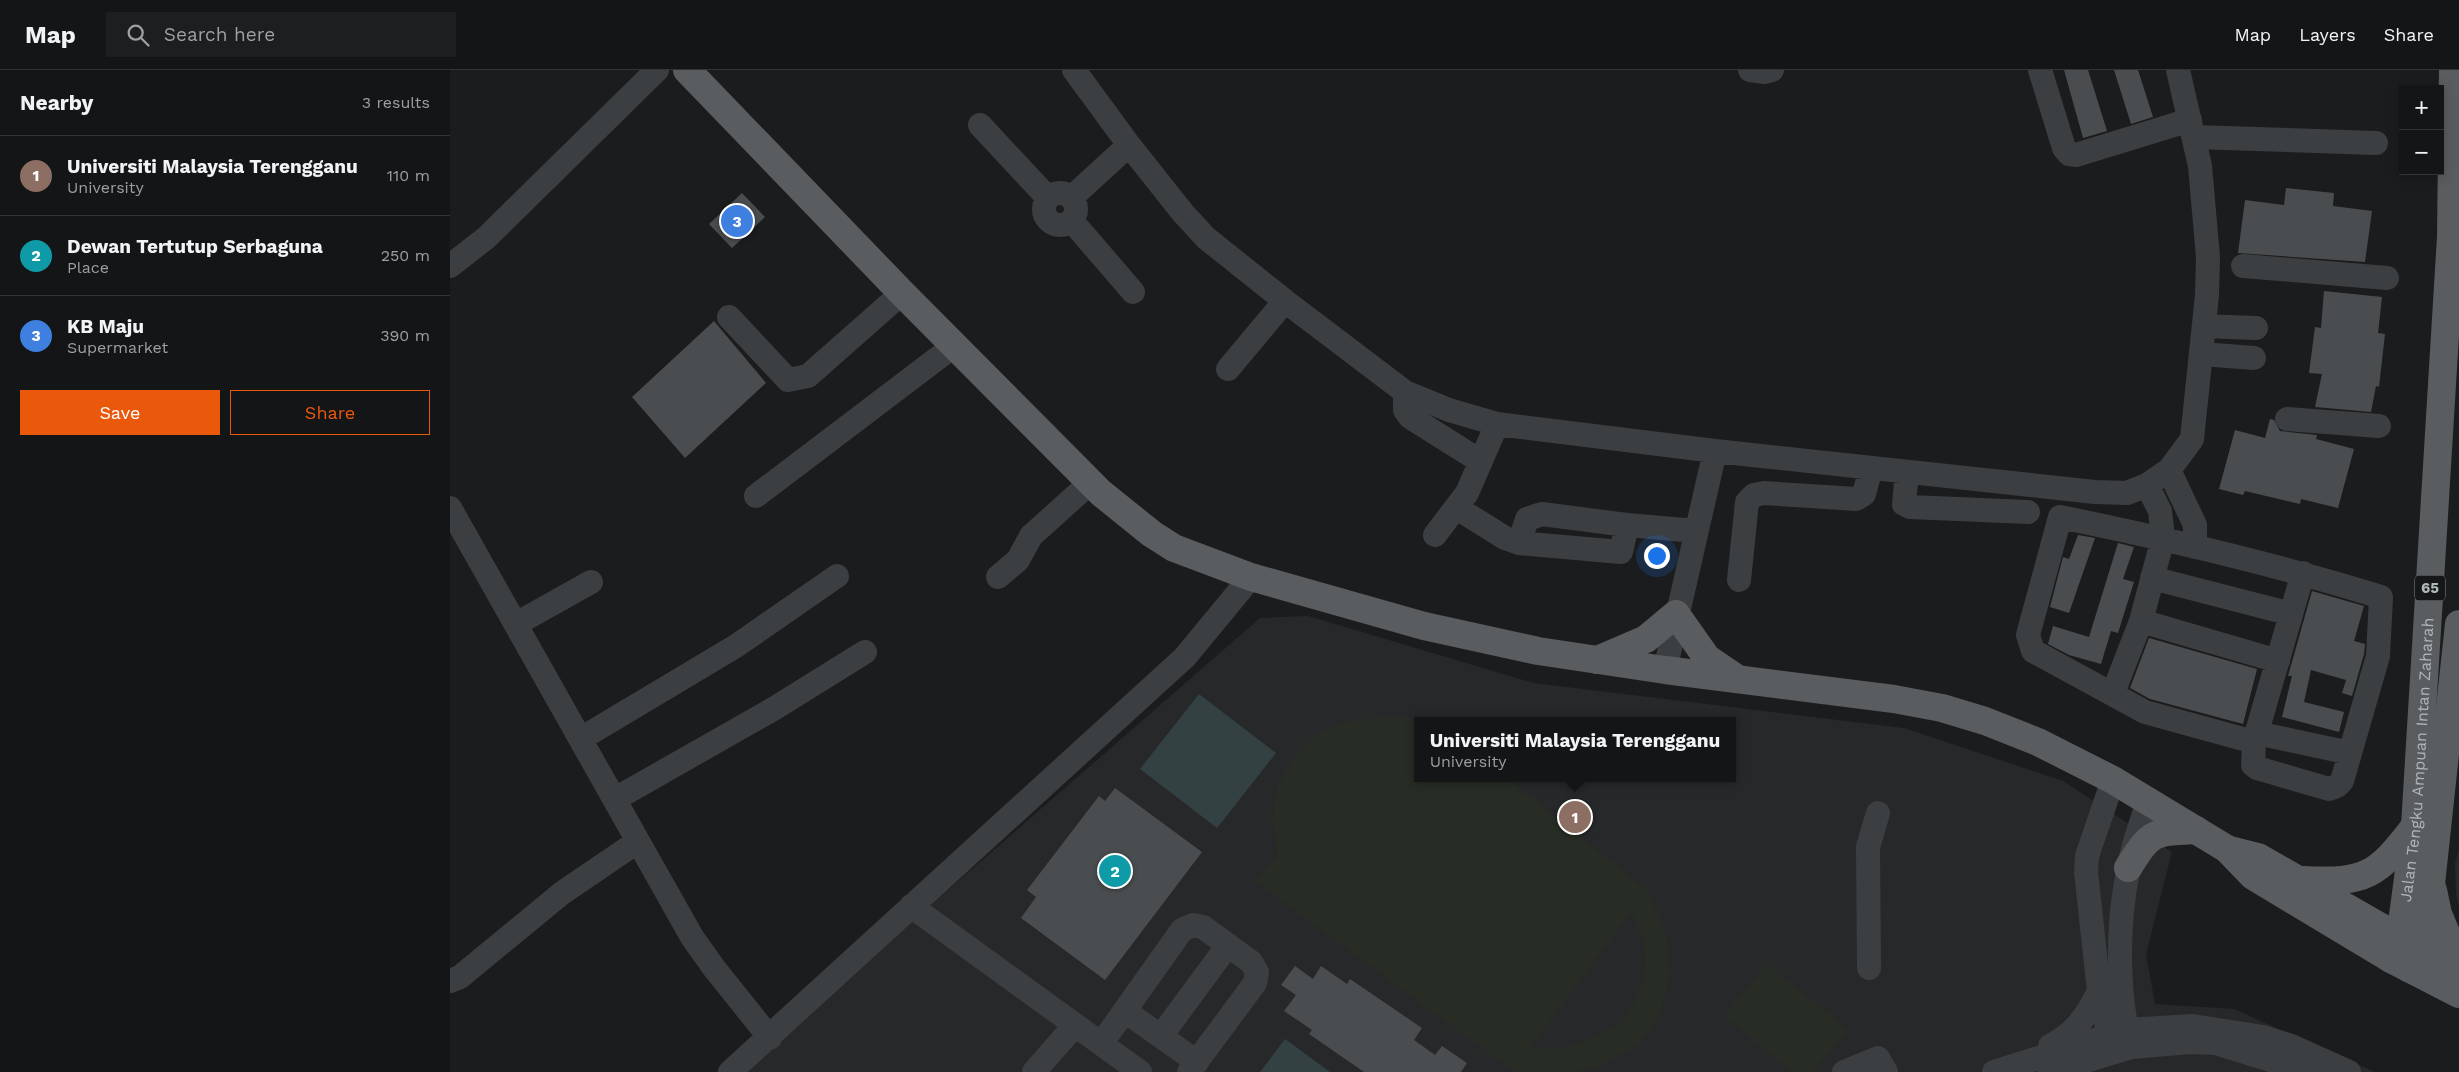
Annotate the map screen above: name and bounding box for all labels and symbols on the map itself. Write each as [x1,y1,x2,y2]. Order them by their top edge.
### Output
pin: 3 [721,202,753,240]
your location [1644,543,1670,569]
road number: 65 [2415,576,2445,600]
street label: Jalan Tengku Ampuan Intan Zaharah [2396,617,2438,903]
pin: 1 [1559,798,1591,836]
pin: 2 [1099,852,1131,890]

